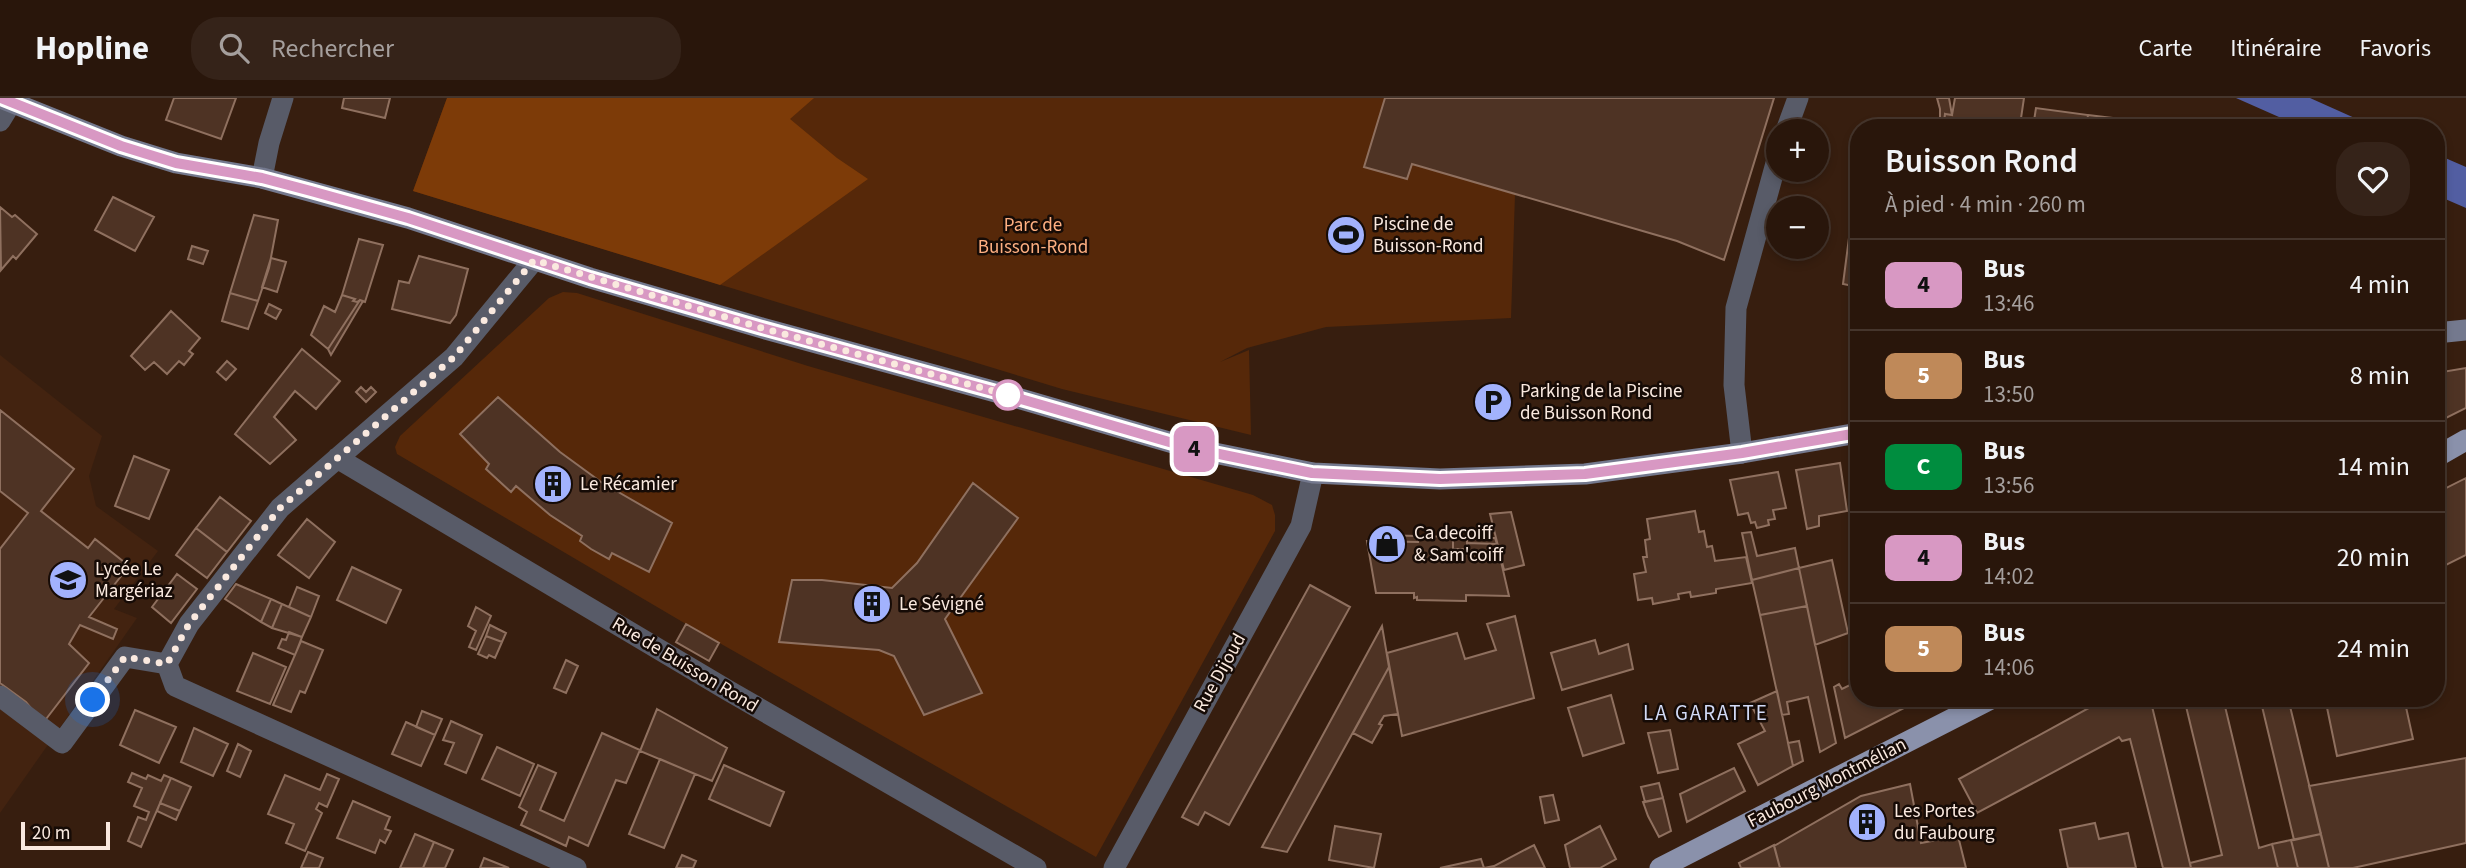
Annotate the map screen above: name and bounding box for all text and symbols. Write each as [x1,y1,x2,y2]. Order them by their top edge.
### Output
search box [191,17,681,80]
text: Hopline [35,25,149,72]
icon: search [215,29,253,67]
text: Rechercher [271,30,394,67]
text: Carte [2138,31,2192,66]
text: Itinéraire [2230,31,2321,66]
text: Favoris [2359,31,2431,66]
map controls [1766,119,1829,259]
button: + [1766,119,1829,182]
text: Buisson Rond [1885,138,2078,185]
button: heart [2336,142,2410,216]
text: À pied · 4 min · 260 m [1885,188,2086,221]
button: − [1766,196,1829,259]
place label: Piscine de Buisson-Rond [1373,211,1484,260]
park label: Parc de Buisson-Rond [978,212,1088,261]
sports icon: Piscine de Buisson-Rond [1325,214,1367,256]
text: Bus [1983,250,2025,287]
text: 4 min [2350,266,2410,303]
text: 4 [1917,267,1930,302]
text: 13:46 [1983,287,2034,320]
text: Bus [1983,341,2025,378]
text: 8 min [2350,357,2410,394]
text: 5 [1917,358,1930,393]
place label: Parking de la Piscine de Buisson Rond [1520,378,1683,427]
text: 13:50 [1983,378,2034,411]
unlabelled marker [993,380,1023,410]
parking icon: Parking de la Piscine de Buisson Rond [1472,381,1514,423]
line badge: 4 [1171,426,1217,472]
text: 4 [1188,431,1200,466]
text: Bus [1983,432,2025,469]
text: 14 min [2337,448,2410,485]
text: C [1917,449,1930,484]
building icon: Le Récamier [532,463,574,505]
text: 13:56 [1983,469,2034,502]
place label: Le Récamier [580,471,677,498]
place label: Ca decoiff & Sam'coiff [1414,520,1504,569]
shop icon: Ca decoiff & Sam'coiff [1366,523,1408,565]
text: Bus [1983,523,2025,560]
text: 20 min [2337,539,2410,576]
text: 4 [1917,540,1930,575]
place label: Lycée Le Margériaz [95,556,172,605]
school or university icon: Lycée Le Margériaz [47,559,89,601]
text: 14:02 [1983,560,2034,593]
building icon: Le Sévigné [851,583,893,625]
place label: Le Sévigné [899,591,984,618]
street label: Rue de Buisson Rond [607,611,763,719]
text: Bus [1983,614,2025,651]
street label: Rue Dijoud [1187,629,1253,717]
text: 24 min [2337,630,2410,667]
text: 5 [1917,631,1930,666]
text: 14:06 [1983,651,2034,684]
your location [75,682,110,717]
district label: LA GARATTE [1643,698,1769,728]
street label: Faubourg Montmélian [1743,731,1911,835]
place label: Les Portes du Faubourg [1894,798,1995,847]
building icon: Les Portes du Faubourg [1846,801,1888,843]
scale bar [21,819,110,851]
text: 20 m [32,820,70,847]

